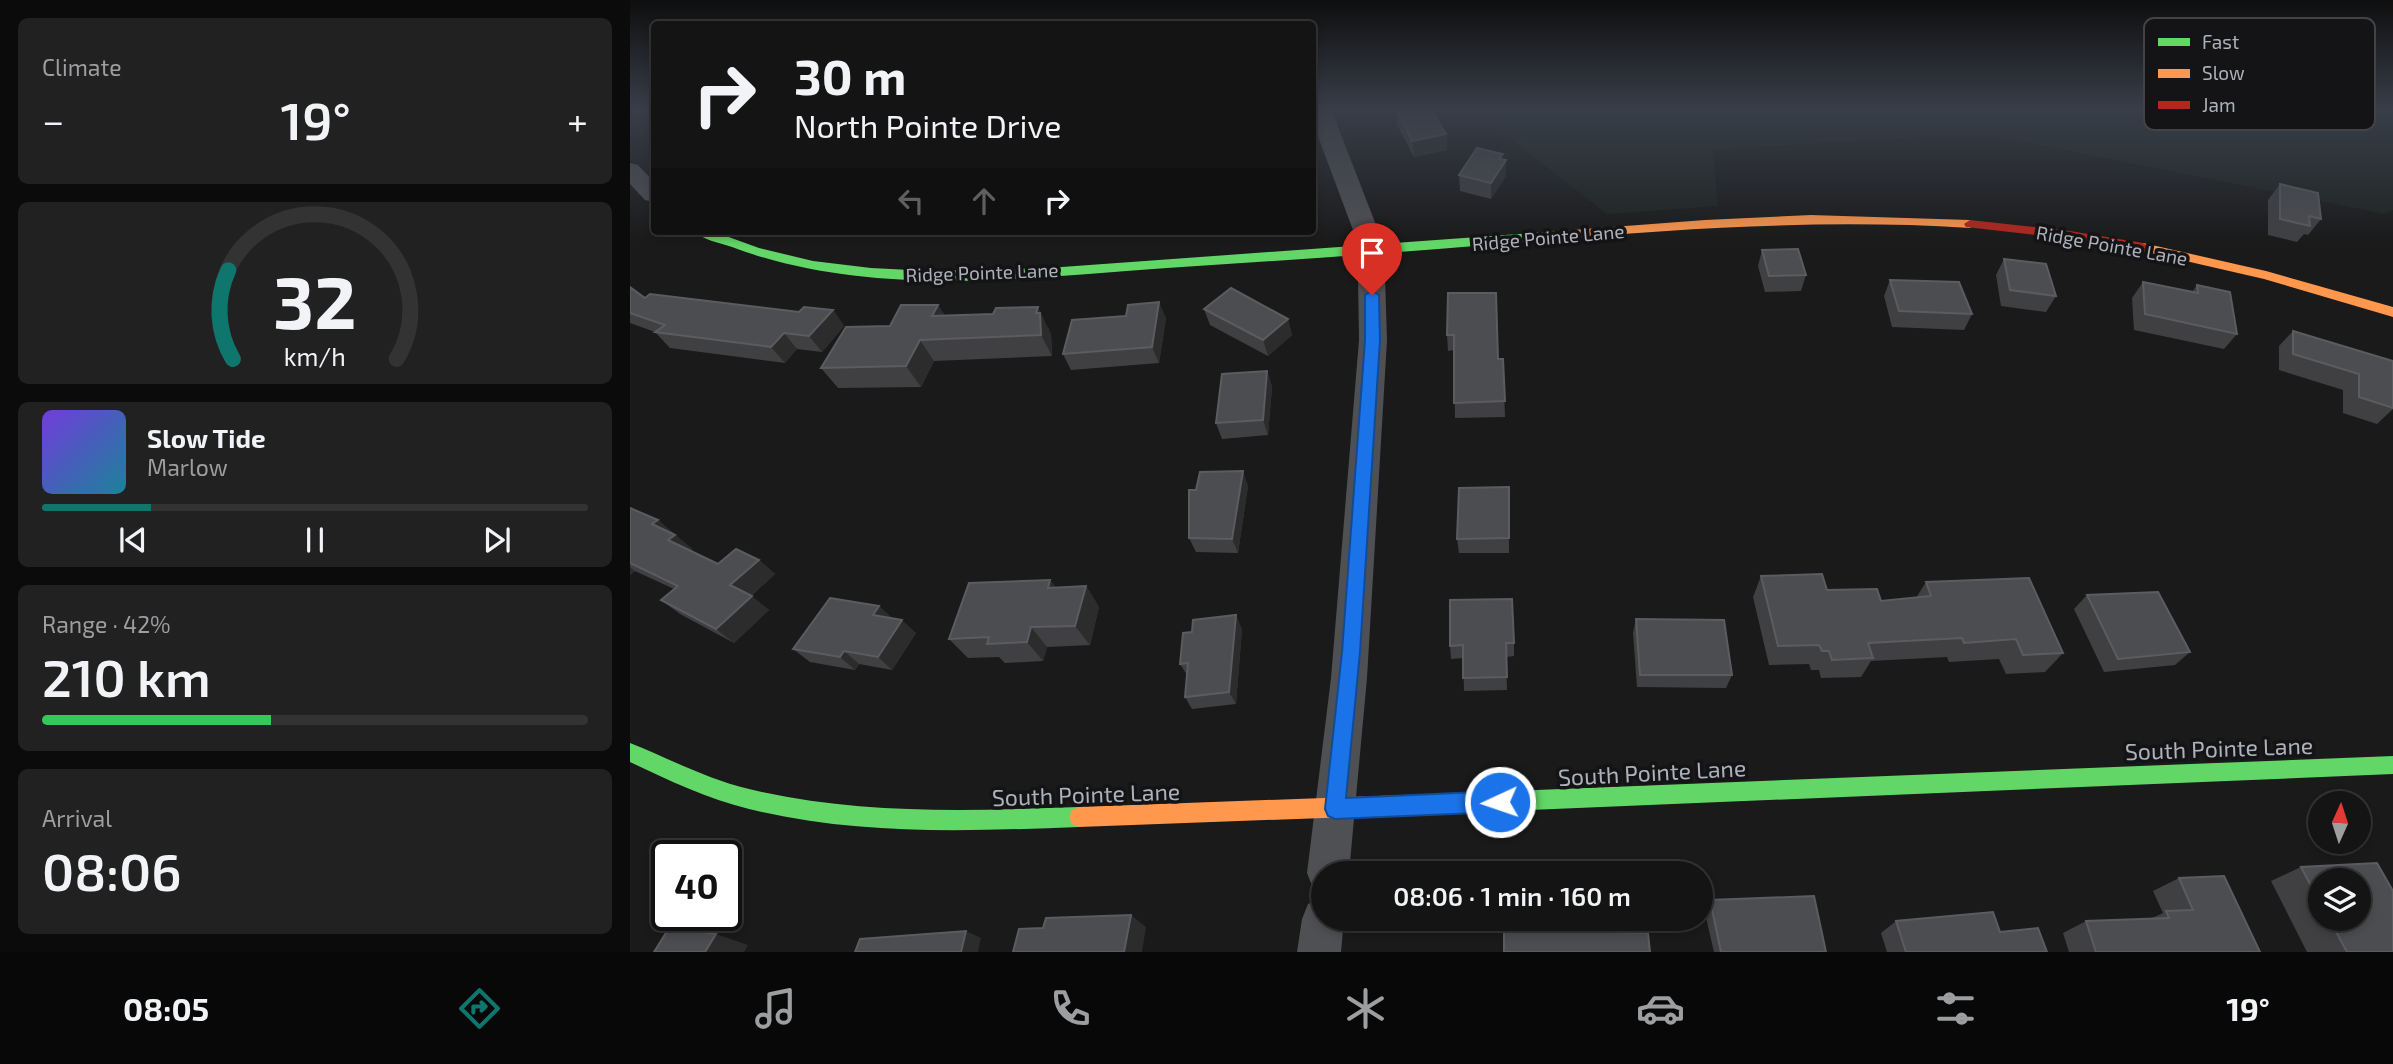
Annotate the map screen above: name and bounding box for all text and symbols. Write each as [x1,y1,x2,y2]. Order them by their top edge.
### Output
legend [2144,18,2375,130]
text: Fast [2202,30,2239,53]
text: 30 m [794,46,906,105]
icon: right [679,49,770,140]
text: Climate [42,53,122,81]
text: Slow [2202,61,2245,84]
text: 19° [280,88,351,150]
text: Jam [2202,93,2236,116]
text: − [42,97,64,143]
text: + [567,97,588,143]
text: North Pointe Drive [794,106,1061,144]
icon: left [892,182,930,220]
icon: ahead [965,182,1003,220]
icon: right [1038,182,1076,220]
street label: Ridge Pointe Lane [1471,219,1625,255]
street label: Ridge Pointe Lane [2035,220,2189,270]
pin [1342,223,1402,295]
icon: arrive [1353,234,1391,272]
text: 32 [273,256,357,344]
street label: Ridge Pointe Lane [905,258,1059,286]
text: km/h [284,340,346,370]
text: Slow Tide [147,422,266,453]
text: Marlow [147,453,228,481]
icon: previous [114,521,152,559]
icon: pause [296,521,334,559]
icon: next [478,521,516,559]
text: Range · 42% [42,610,171,638]
text: 210 km [42,645,211,707]
street label: South Pointe Lane [2124,731,2314,765]
street label: South Pointe Lane [1557,753,1747,791]
position arrow [1463,765,1537,839]
street label: South Pointe Lane [991,777,1181,811]
north arrow [2308,791,2371,854]
map controls [2308,791,2371,931]
text: Arrival [42,804,112,832]
text: 08:06 [42,839,182,901]
speed limit sign: 40 [651,840,742,931]
button: layers [2308,868,2371,931]
text: 08:06 · 1 min · 160 m [1393,880,1631,911]
icon: directions [455,984,504,1033]
icon: music [751,984,800,1033]
icon: phone [1046,984,1095,1033]
icon: climate [1341,984,1390,1033]
icon: car [1636,984,1685,1033]
icon: filters [1931,984,1980,1033]
text: 08:05 [123,989,209,1027]
text: 19° [2226,989,2270,1027]

